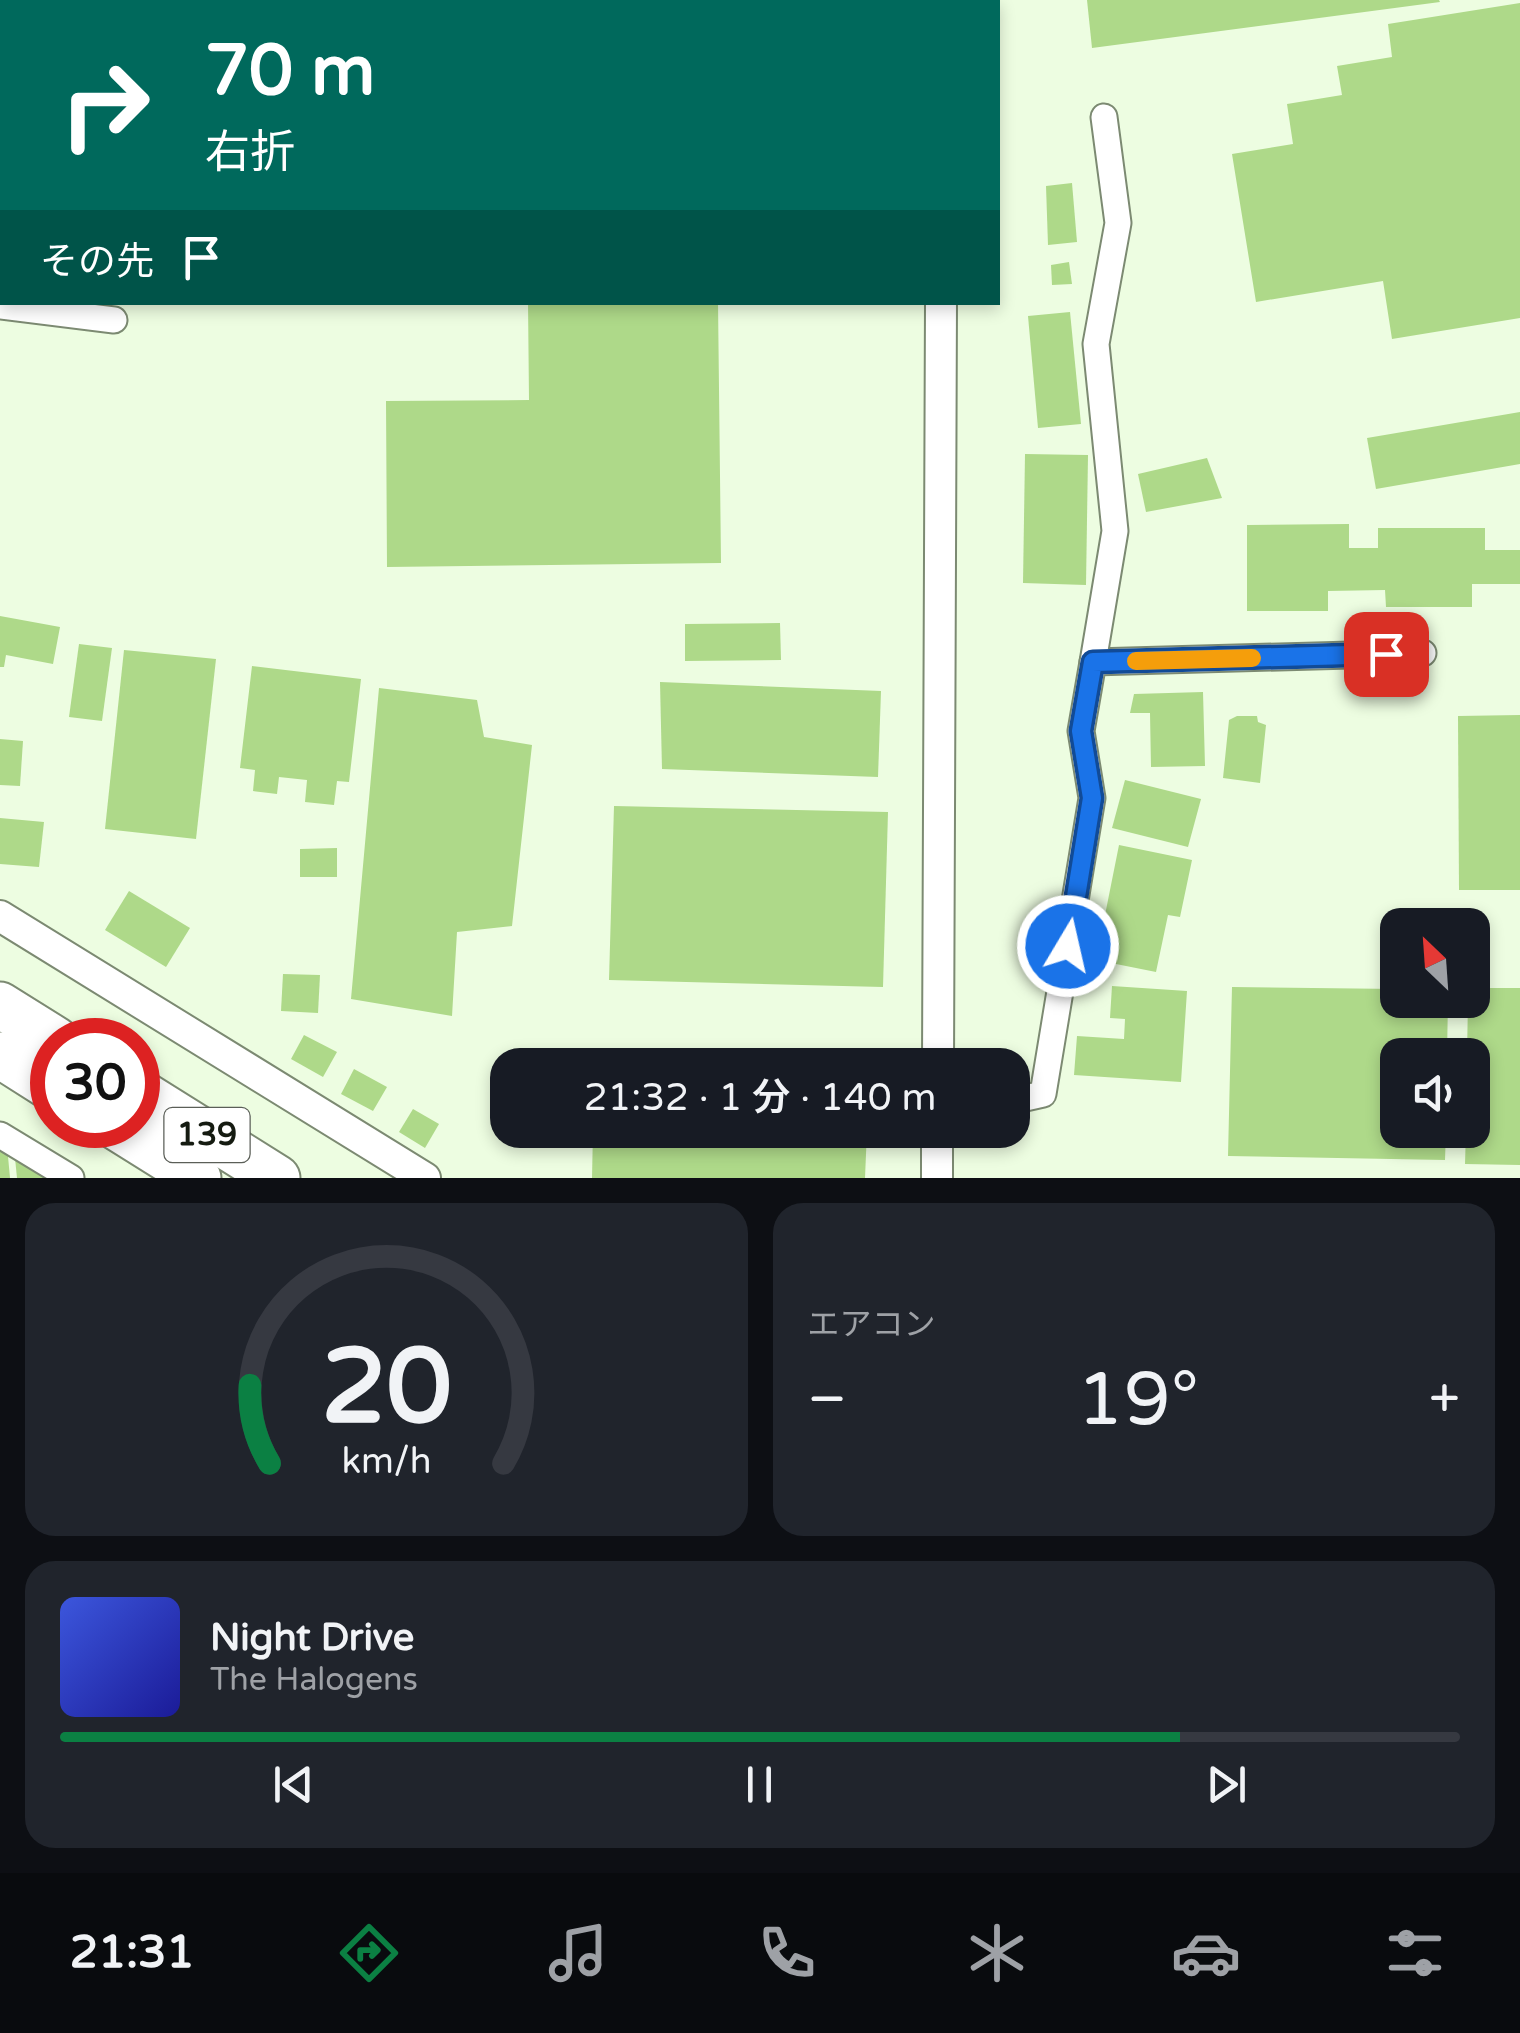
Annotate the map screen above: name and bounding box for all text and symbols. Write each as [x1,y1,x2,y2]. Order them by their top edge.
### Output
text: 70 m [205,30,375,114]
icon: right [40,40,170,170]
text: 右折 [205,126,295,180]
icon: arrive [174,230,229,285]
text: その先 [40,239,154,285]
pin [1344,612,1429,697]
icon: arrive [1359,627,1414,682]
position arrow [1016,894,1120,998]
north arrow [1380,908,1490,1018]
map controls [1380,908,1490,1148]
speed limit sign: 30 [30,1018,160,1148]
button: sound [1380,1038,1490,1148]
text: 21:32 · 1 分 · 140 m [584,1075,936,1121]
road number: 139 [164,1108,250,1162]
text: エアコン [808,1306,936,1344]
text: 20 [321,1326,452,1451]
text: 19° [1077,1355,1199,1445]
text: − [808,1367,847,1433]
text: + [1429,1367,1460,1433]
text: km/h [341,1440,431,1483]
text: Night Drive [210,1615,414,1661]
text: The Halogens [210,1661,418,1699]
icon: previous [266,1757,321,1812]
icon: pause [732,1757,787,1812]
icon: next [1199,1757,1254,1812]
icon: directions [334,1918,404,1988]
icon: music [543,1918,613,1988]
icon: phone [752,1918,822,1988]
icon: climate [962,1918,1032,1988]
icon: car [1171,1918,1241,1988]
icon: filters [1380,1918,1450,1988]
text: 21:31 [70,1926,194,1980]

